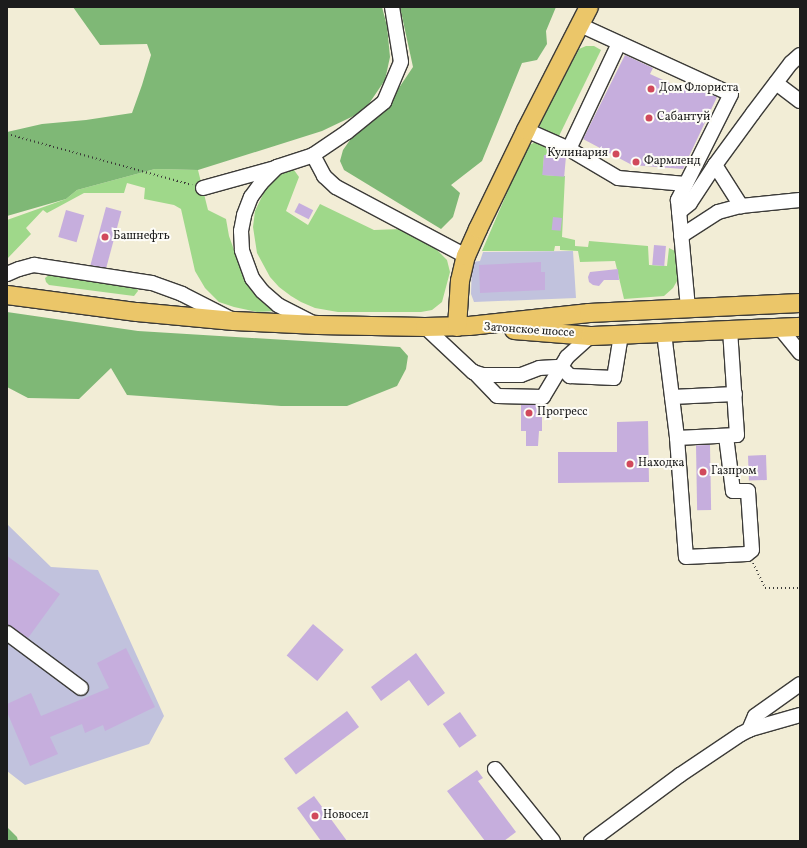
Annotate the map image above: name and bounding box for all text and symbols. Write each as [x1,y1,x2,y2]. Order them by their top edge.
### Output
place label: Дом Флориста [659,82,739,96]
marker: Дом Флориста [646,84,656,94]
place label: Сабантуй [657,111,710,125]
marker: Сабантуй [644,113,654,123]
place label: Кулинария [547,147,608,161]
marker: Кулинария [611,149,621,159]
place label: Фармленд [644,155,701,169]
marker: Фармленд [631,157,641,167]
place label: Башнефть [113,230,170,244]
marker: Башнефть [100,232,110,242]
street label: Затонское шоссе [483,321,575,341]
place label: Прогресс [537,406,588,420]
marker: Прогресс [524,408,534,418]
place label: Находка [638,457,684,471]
marker: Находка [625,459,635,469]
place label: Газпром [711,465,756,479]
marker: Газпром [698,467,708,477]
place label: Новосел [323,809,368,823]
marker: Новосел [310,811,320,821]

